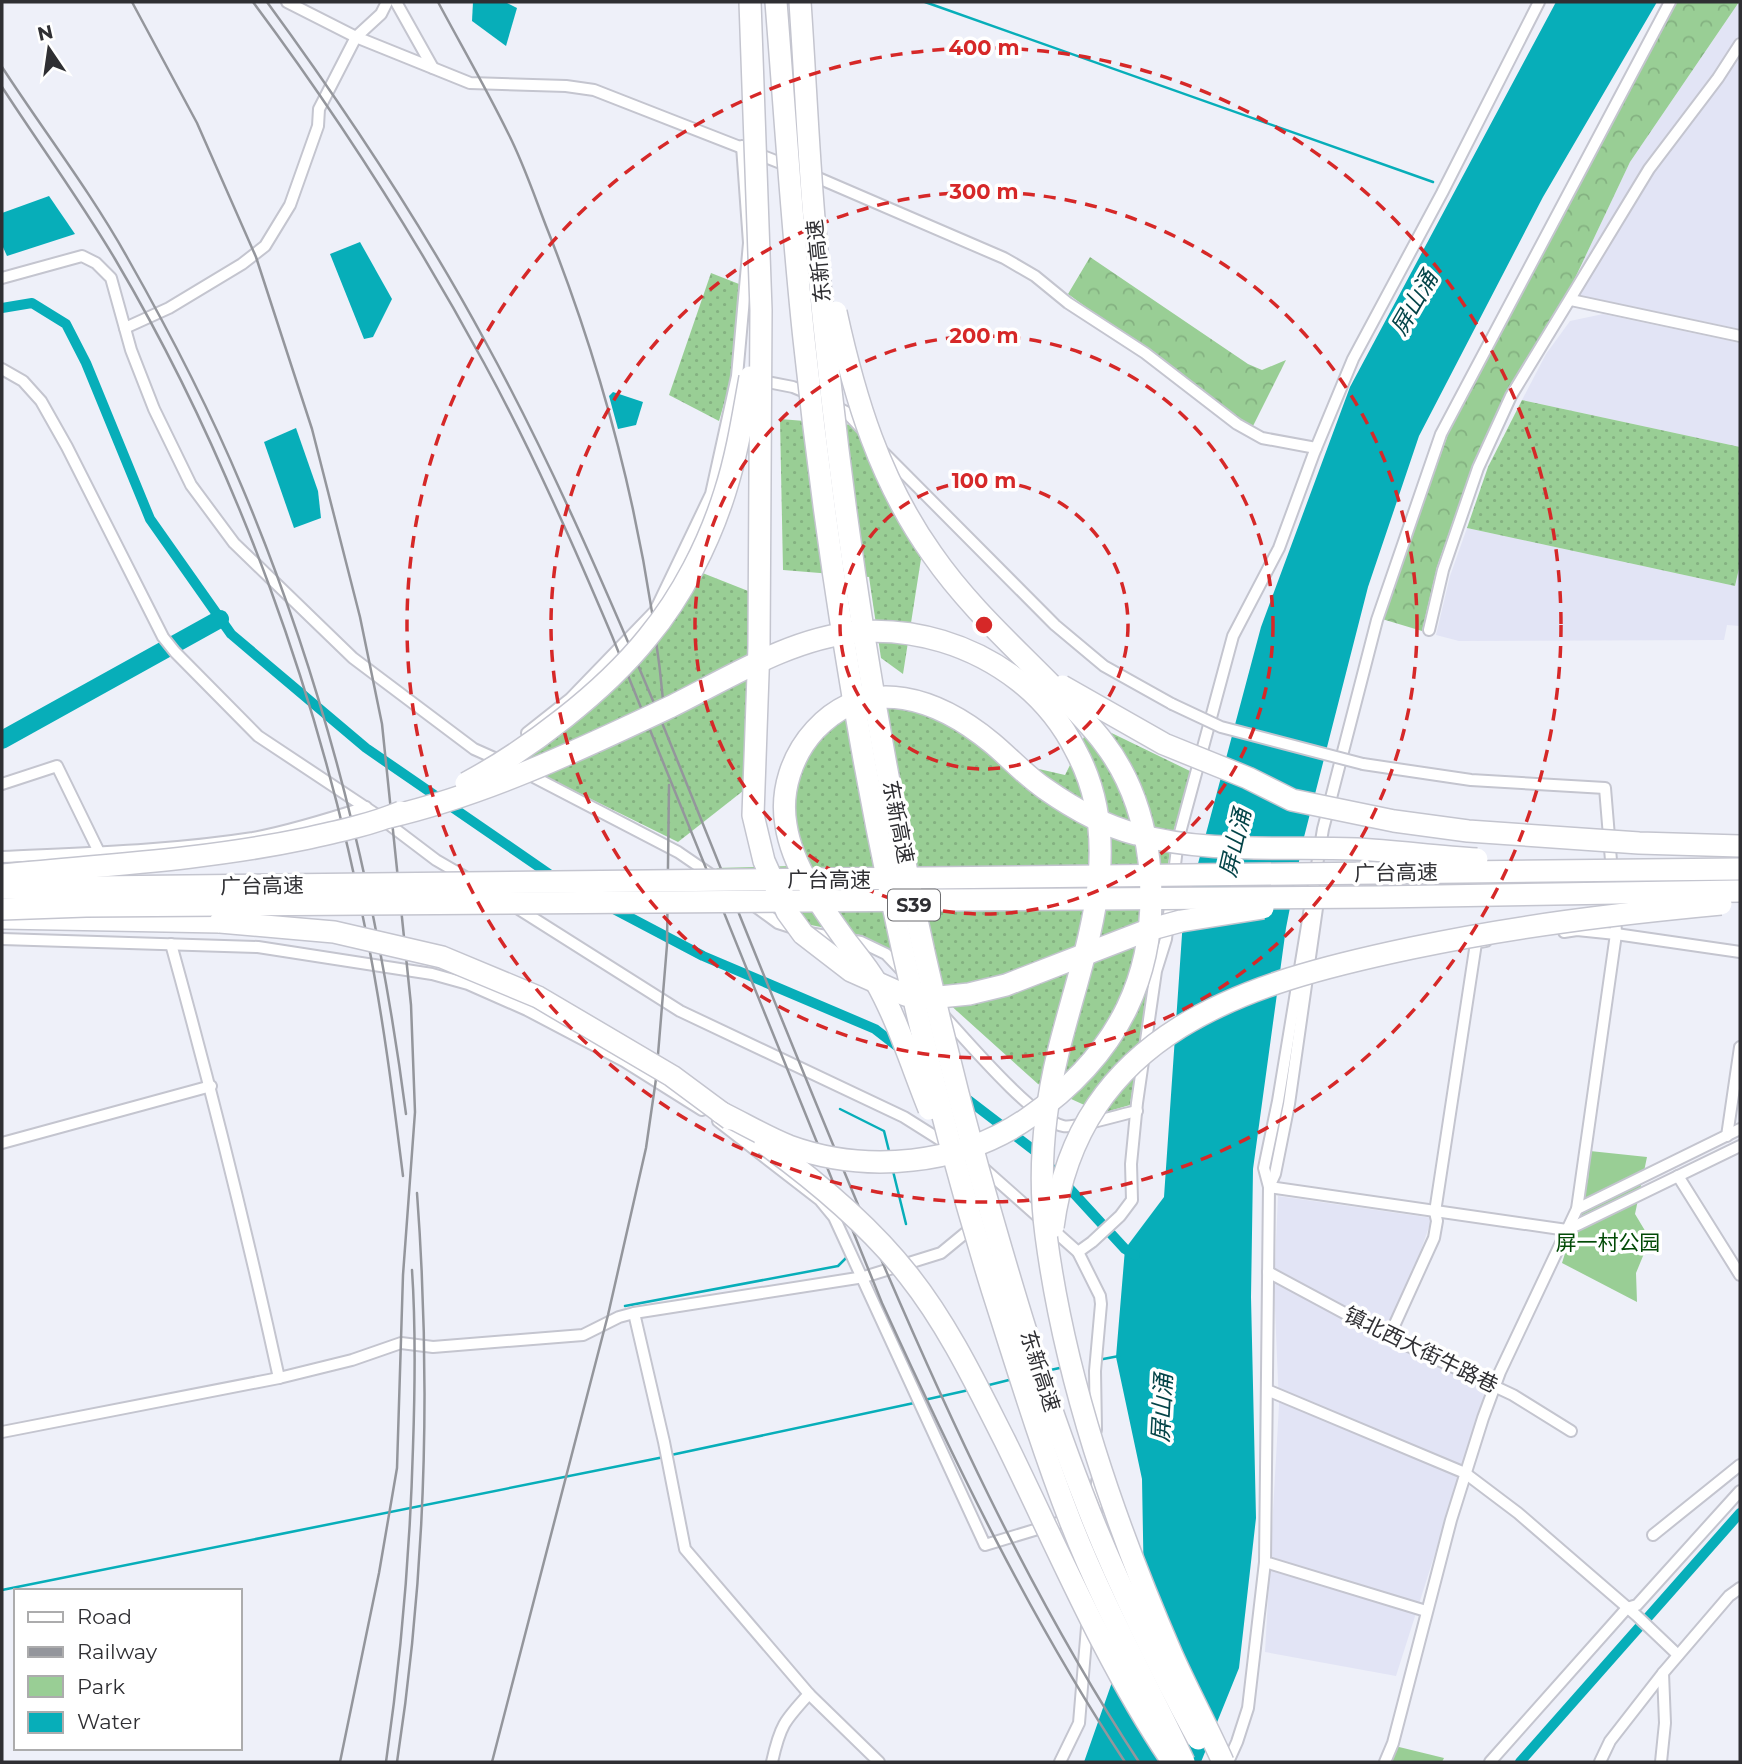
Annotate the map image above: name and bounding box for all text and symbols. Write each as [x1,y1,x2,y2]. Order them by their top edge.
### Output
north arrow [14,14,84,84]
text: N [35,20,55,46]
text: 400 m [949,35,1019,60]
text: 300 m [949,179,1018,204]
street label: 东新高速 [802,218,835,304]
water label: 屏山涌 [1385,264,1445,340]
text: 200 m [950,323,1018,348]
text: 100 m [952,468,1016,493]
centre of rings [972,613,996,637]
street label: 东新高速 [878,778,919,866]
water label: 屏山涌 [1214,803,1257,880]
street label: 广台高速 [1354,859,1438,886]
street label: 广台高速 [787,867,871,892]
street label: 广台高速 [220,872,304,899]
road number: S39 [888,890,940,920]
park label: 屏一村公园 [1556,1230,1661,1255]
street label: 镇北西大街牛路巷 [1340,1301,1502,1398]
street label: 东新高速 [1016,1327,1065,1415]
water label: 屏山涌 [1146,1370,1178,1443]
legend [14,1589,242,1750]
text: Road [77,1604,132,1629]
text: Railway [77,1639,158,1664]
text: Park [77,1674,125,1699]
text: Water [77,1709,141,1734]

